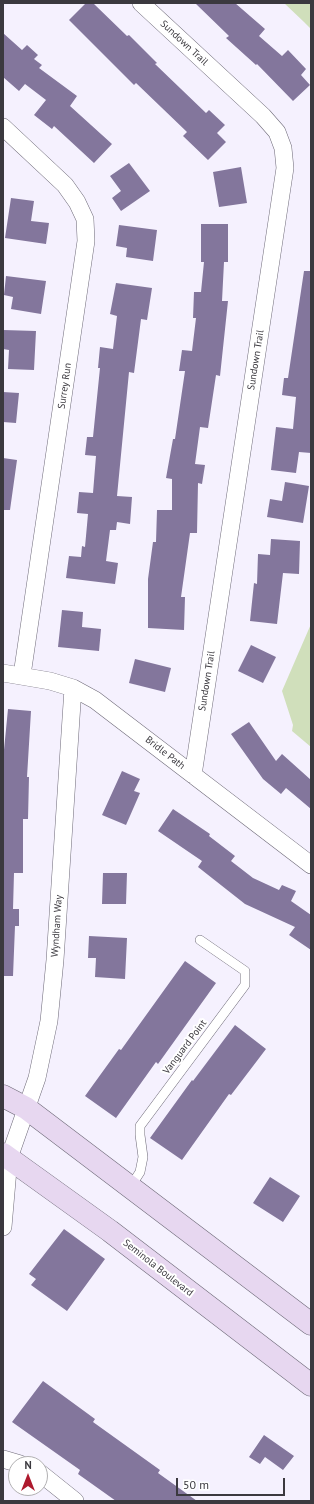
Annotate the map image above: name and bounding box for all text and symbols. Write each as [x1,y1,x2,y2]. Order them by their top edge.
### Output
street label: Sundown Trail [158,18,210,68]
street label: Sundown Trail [245,329,267,391]
street label: Surrey Run [56,362,74,410]
street label: Sundown Trail [196,650,218,712]
street label: Bridle Path [143,734,187,772]
street label: Wyndham Way [49,894,65,958]
street label: Vanguard Point [161,1017,209,1077]
street label: Seminola Boulevard [121,1237,195,1299]
north arrow [8,1456,48,1496]
text: N [24,1458,32,1472]
scale bar [178,1470,287,1496]
text: 50 m [183,1477,209,1492]

